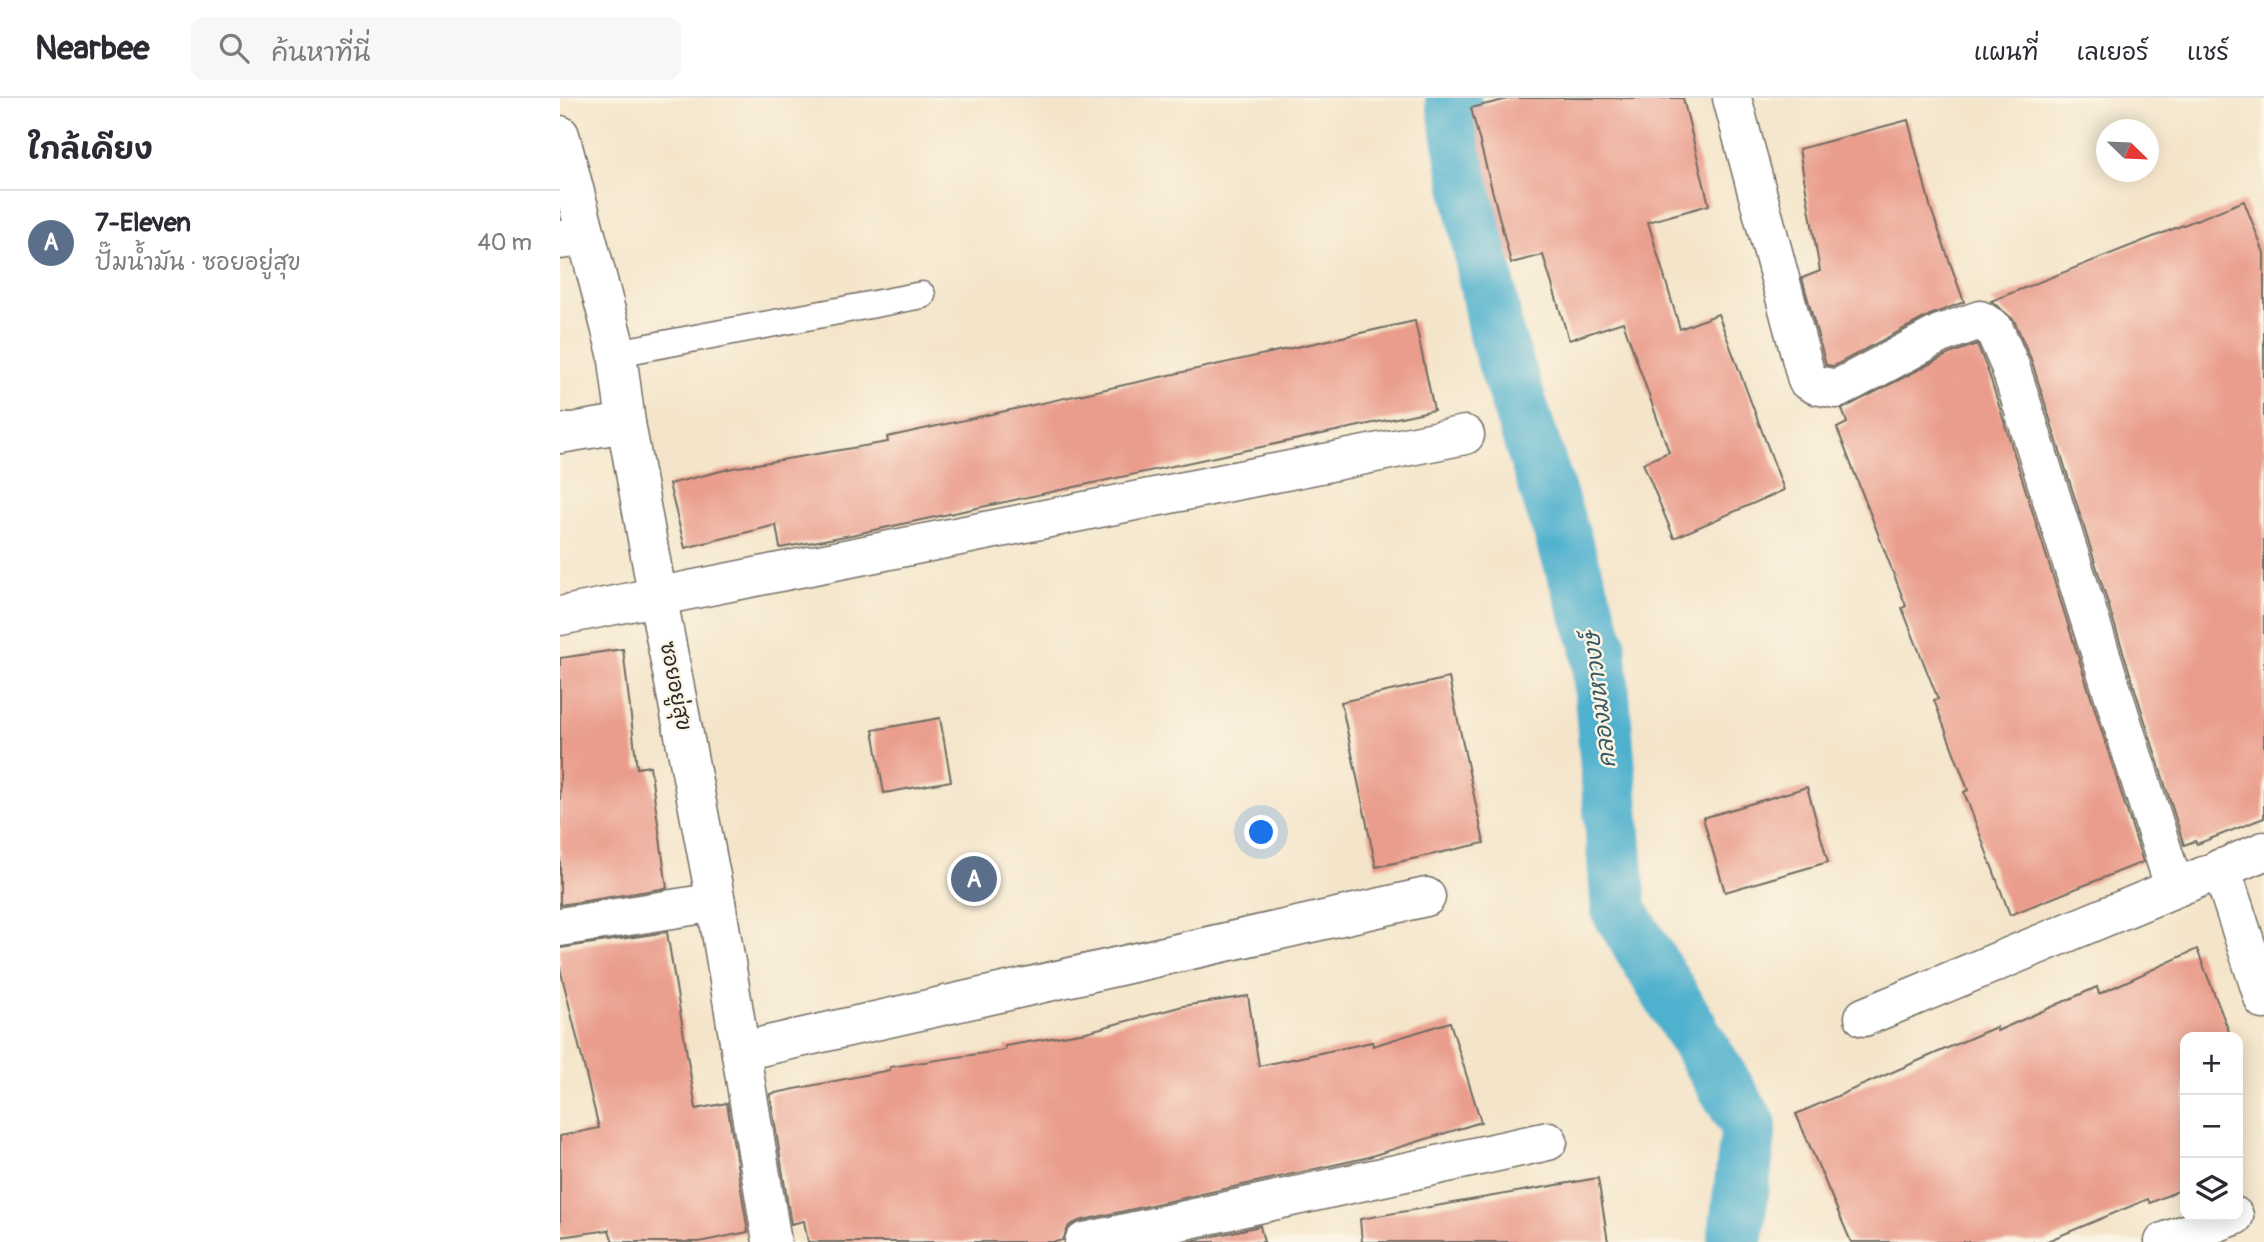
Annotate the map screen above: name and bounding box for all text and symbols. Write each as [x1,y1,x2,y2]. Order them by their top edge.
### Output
search box [191,17,681,80]
text: Nearbee [35,28,149,69]
icon: search [215,29,253,67]
text: ค้นหาที่นี่ [271,37,370,69]
text: แผนที่ [1974,38,2039,67]
text: เลเยอร์ [2077,38,2149,67]
text: แชร์ [2187,38,2229,67]
north arrow [2096,119,2159,182]
text: ใกล้เคียง [28,131,153,168]
text: 7-Eleven [95,207,191,239]
text: A [44,228,58,257]
text: 40 m [478,228,532,257]
text: ปั๊มน้ำมัน · ซอยอยู่สุข [95,248,301,277]
water label: คลองมหาวงษ์ [1575,627,1622,770]
street label: ซอยอยู่สุข [652,639,697,733]
your location [1244,815,1278,849]
pin: A [951,853,997,905]
map controls [2180,1032,2243,1221]
button: + [2180,1032,2243,1095]
button: − [2180,1095,2243,1158]
button: layers [2180,1158,2243,1221]

